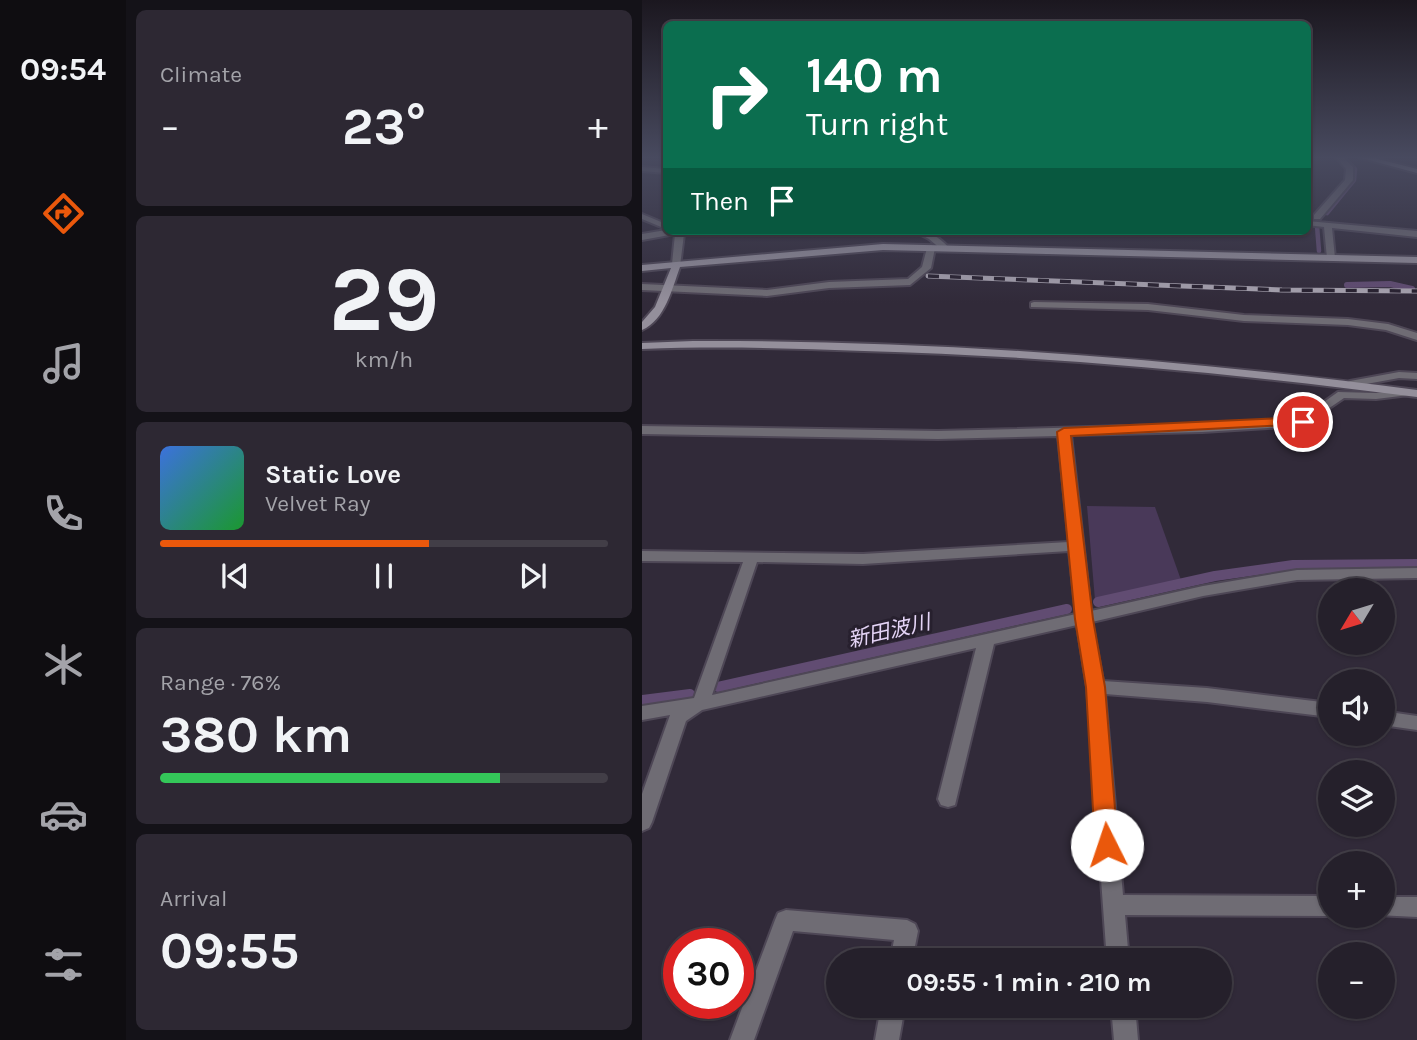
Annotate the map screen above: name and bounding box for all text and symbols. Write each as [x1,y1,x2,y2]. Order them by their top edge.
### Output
text: 140 m [806,47,943,104]
icon: right [691,49,782,140]
text: 09:54 [20,51,106,88]
text: Climate [160,61,242,88]
text: 23° [342,96,426,157]
text: − [160,104,180,149]
text: + [588,104,608,149]
text: Turn right [806,106,948,143]
icon: arrive [763,182,801,220]
text: Then [691,186,749,217]
icon: directions [39,189,88,238]
text: 29 [329,247,439,353]
icon: music [39,339,88,388]
text: km/h [355,346,413,373]
pin [1273,392,1333,452]
icon: arrive [1284,403,1322,441]
text: Static Love [265,459,401,490]
icon: phone [39,489,88,538]
text: Velvet Ray [265,490,370,517]
icon: previous [216,557,254,595]
icon: pause [365,557,403,595]
icon: next [514,557,552,595]
north arrow [1318,578,1394,654]
map controls [1318,578,1395,1019]
water label: 新田波川 [845,609,935,652]
icon: climate [39,640,88,689]
text: Range · 76% [160,669,281,696]
button: sound [1318,669,1395,746]
text: 380 km [160,704,352,765]
button: layers [1318,760,1395,837]
icon: car [39,790,88,839]
position arrow [1070,808,1144,882]
button: + [1318,851,1395,928]
text: Arrival [160,885,227,912]
text: 09:55 [160,920,299,981]
speed limit sign: 30 [663,928,754,1019]
icon: filters [39,940,88,989]
button: − [1318,942,1395,1019]
text: 09:55 · 1 min · 210 m [906,967,1152,998]

